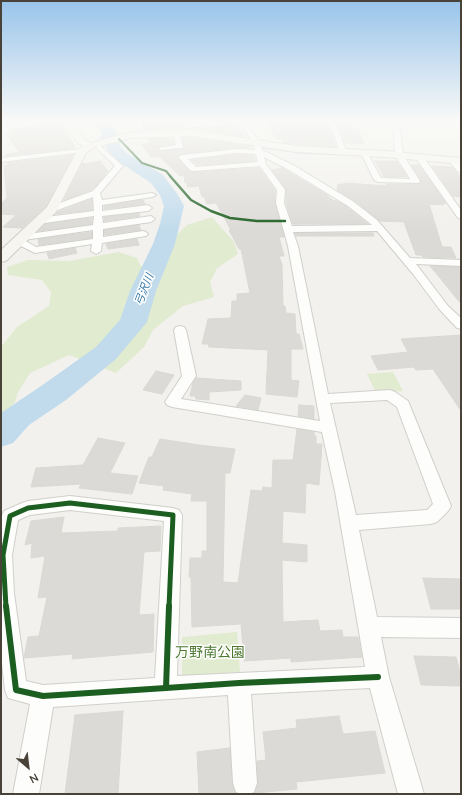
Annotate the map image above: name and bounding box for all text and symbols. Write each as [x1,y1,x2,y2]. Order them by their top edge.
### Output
water label: 弓沢川 [133,272,157,308]
park label: 万野南公園 [175,646,245,662]
north arrow [8,747,48,787]
text: N [27,769,41,787]

